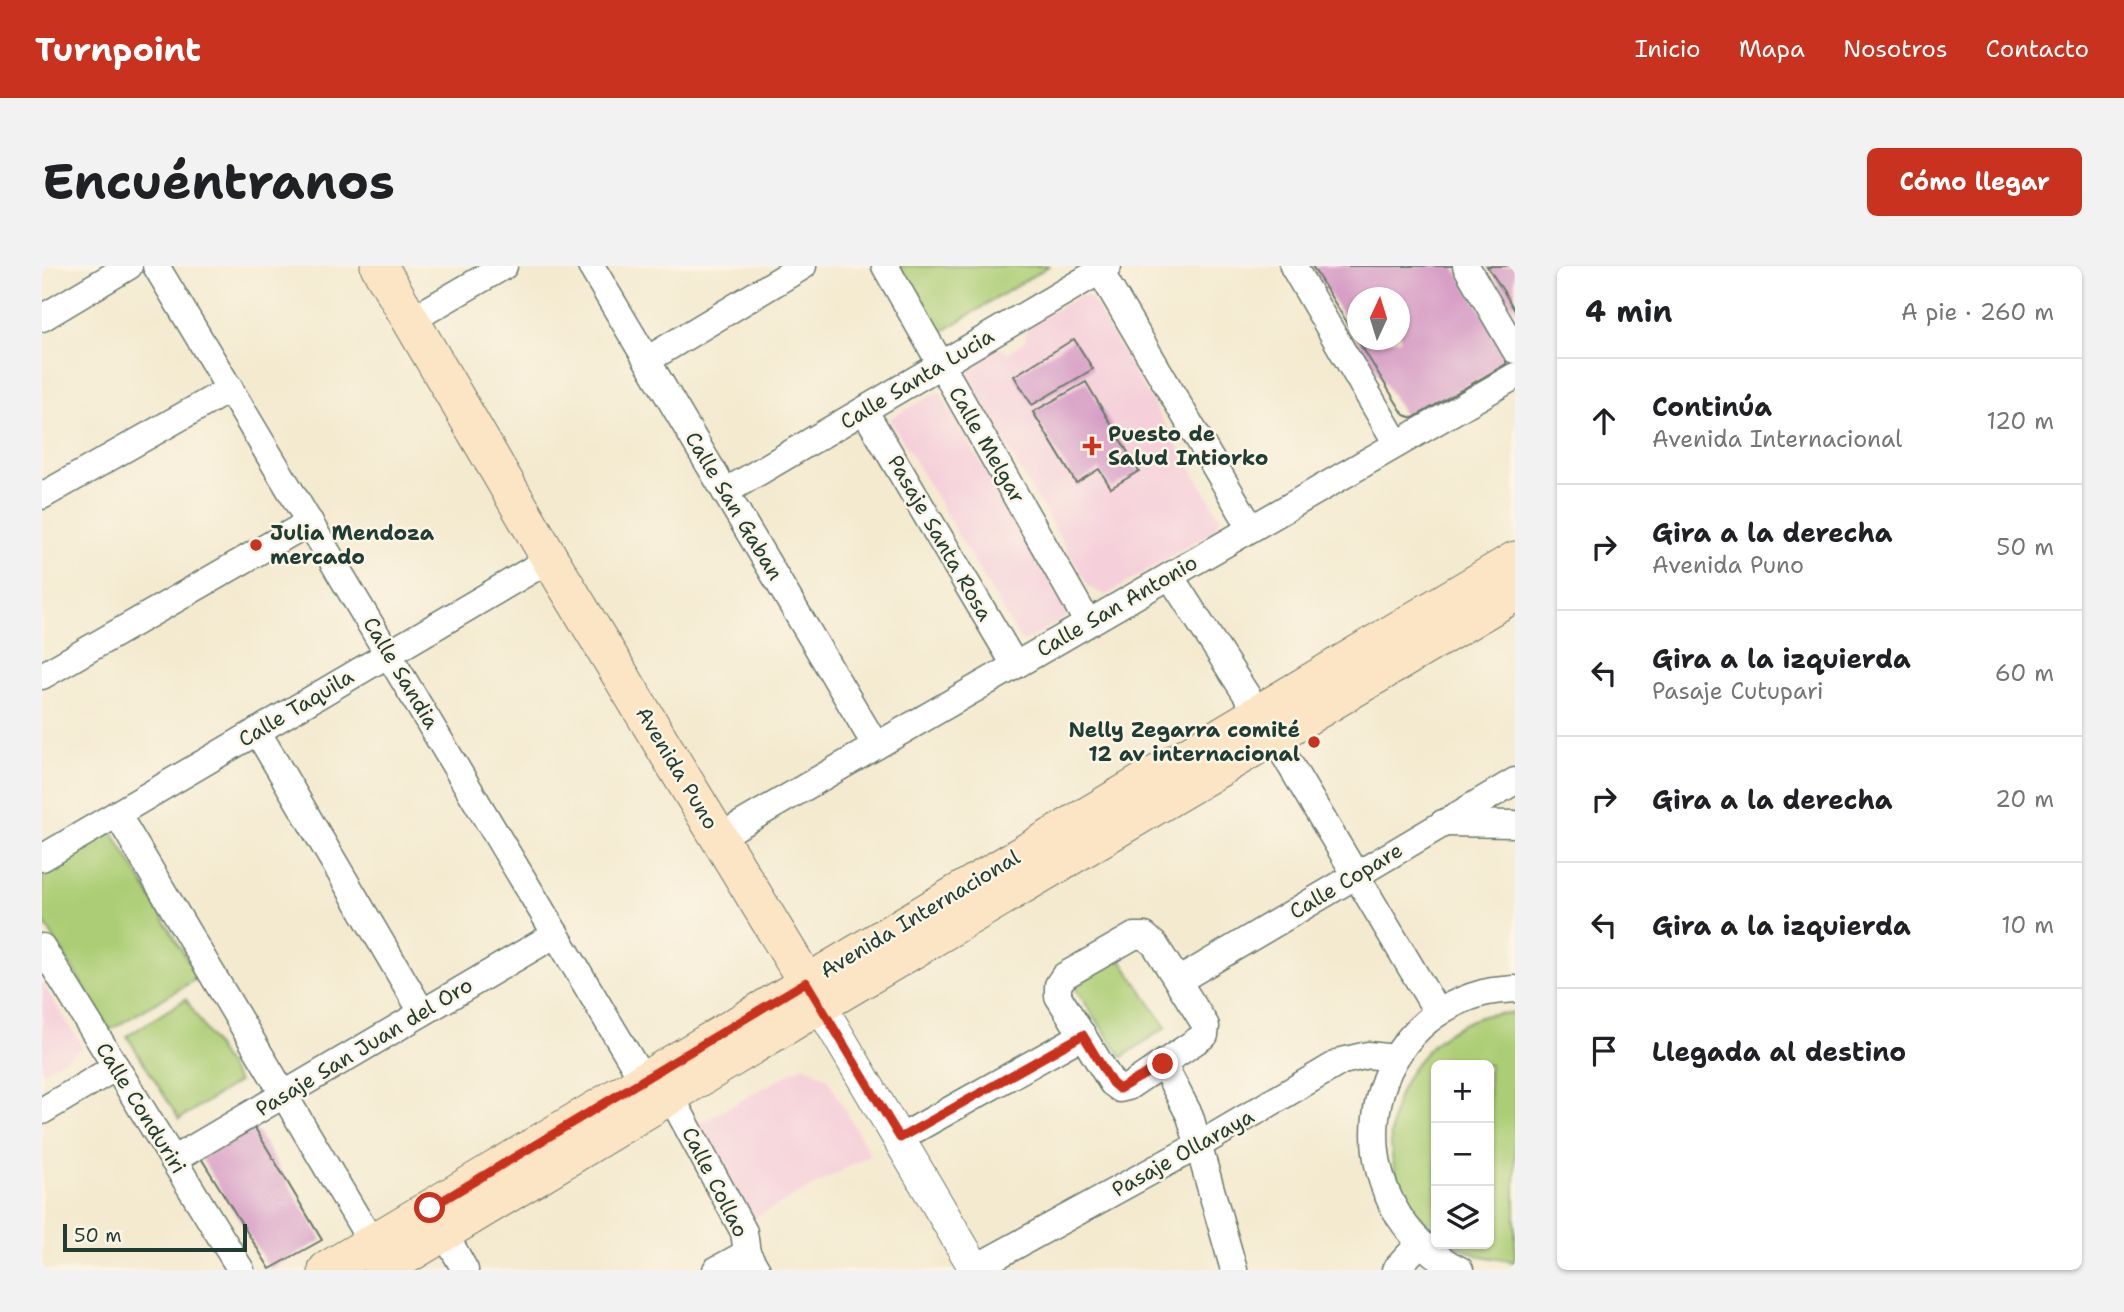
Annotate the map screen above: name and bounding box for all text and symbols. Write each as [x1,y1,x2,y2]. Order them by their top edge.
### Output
text: Turnpoint [35,27,201,72]
text: Inicio [1635,33,1701,65]
text: Mapa [1739,33,1805,65]
text: Nosotros [1843,33,1948,65]
text: Contacto [1986,33,2089,65]
button: Cómo llegar [1867,148,2082,216]
text: Encuéntranos [42,149,395,215]
north arrow [1347,287,1410,350]
text: 4 min [1585,291,1672,332]
text: A pie · 260 m [1901,297,2054,327]
street label: Calle Santa Lucia [835,322,999,436]
street label: Calle Melgar [942,382,1032,508]
text: Continúa [1652,389,1772,424]
icon: ahead [1585,402,1623,440]
text: 120 m [1986,406,2054,436]
place label: Puesto de Salud Intiorko [1108,420,1268,472]
text: Avenida Internacional [1652,424,1902,454]
street label: Calle San Gaban [679,427,789,586]
marker: Puesto de Salud Intiorko [1082,436,1102,456]
street label: Pasaje Santa Rosa [881,450,999,626]
text: Gira a la derecha [1652,515,1893,550]
place label: Julia Mendoza mercado [270,519,435,571]
icon: right [1585,528,1623,566]
text: 50 m [1996,532,2054,562]
marker: Julia Mendoza mercado [248,537,264,553]
street label: Calle San Antonio [1031,549,1203,663]
text: Avenida Puno [1652,550,1804,580]
street label: Calle Sandia [356,612,446,734]
text: Gira a la izquierda [1652,641,1911,676]
icon: left [1585,654,1623,692]
text: 60 m [1995,658,2054,688]
street label: Calle Taquila [233,663,359,753]
text: Pasaje Cutupari [1652,676,1824,706]
street label: Avenida Puno [629,701,725,835]
place label: Nelly Zegarra comité 12 av internacional [1068,716,1300,768]
marker: Nelly Zegarra comité 12 av internacional [1306,734,1322,750]
icon: right [1585,780,1623,818]
text: Gira a la derecha [1652,782,1893,817]
text: 20 m [1995,784,2054,814]
street label: Calle Copare [1284,836,1408,926]
street label: Avenida Internacional [815,843,1026,985]
icon: left [1585,906,1623,944]
text: Gira a la izquierda [1652,908,1911,943]
text: 10 m [2001,910,2054,940]
street label: Pasaje San Juan del Oro [250,971,478,1123]
icon: arrive [1585,1032,1623,1070]
text: Llegada al destino [1652,1034,1906,1069]
street label: Calle Conduriri [89,1037,193,1179]
route end [1147,1048,1178,1079]
map controls [1431,1060,1494,1249]
button: + [1431,1060,1494,1123]
street label: Pasaje Ollaraya [1107,1102,1259,1204]
street label: Calle Collao [675,1122,755,1242]
button: − [1431,1123,1494,1186]
button: layers [1431,1186,1494,1249]
route start [414,1192,445,1223]
scale bar [63,1221,247,1253]
text: 50 m [74,1223,122,1248]

